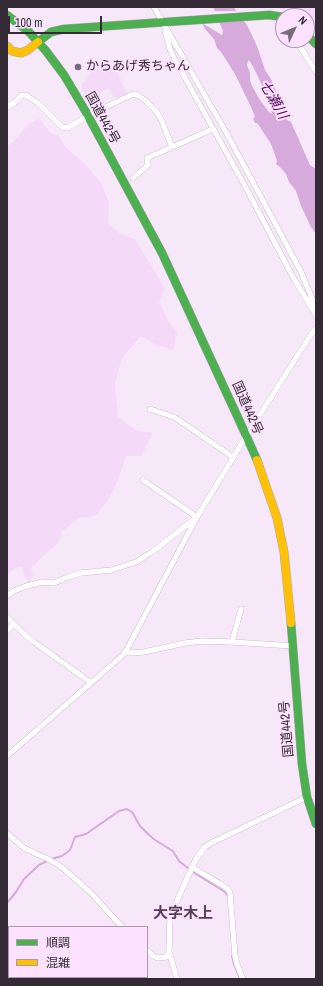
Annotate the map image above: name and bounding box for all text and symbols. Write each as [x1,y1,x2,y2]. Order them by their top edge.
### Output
scale bar [10,8,104,34]
north arrow [275,8,315,48]
text: N [296,13,310,28]
text: 100 m [15,15,42,31]
place label: からあげ秀ちゃん [86,59,190,75]
marker: からあげ秀ちゃん [73,62,83,72]
water label: 七瀬川 [255,78,291,122]
street label: 国道442号 [81,89,123,147]
street label: 国道442号 [228,379,266,437]
street label: 国道442号 [277,700,297,758]
district label: 大字木上 [153,905,213,923]
legend [8,926,148,978]
text: 順調 [46,935,70,951]
text: 混雑 [46,955,70,971]

